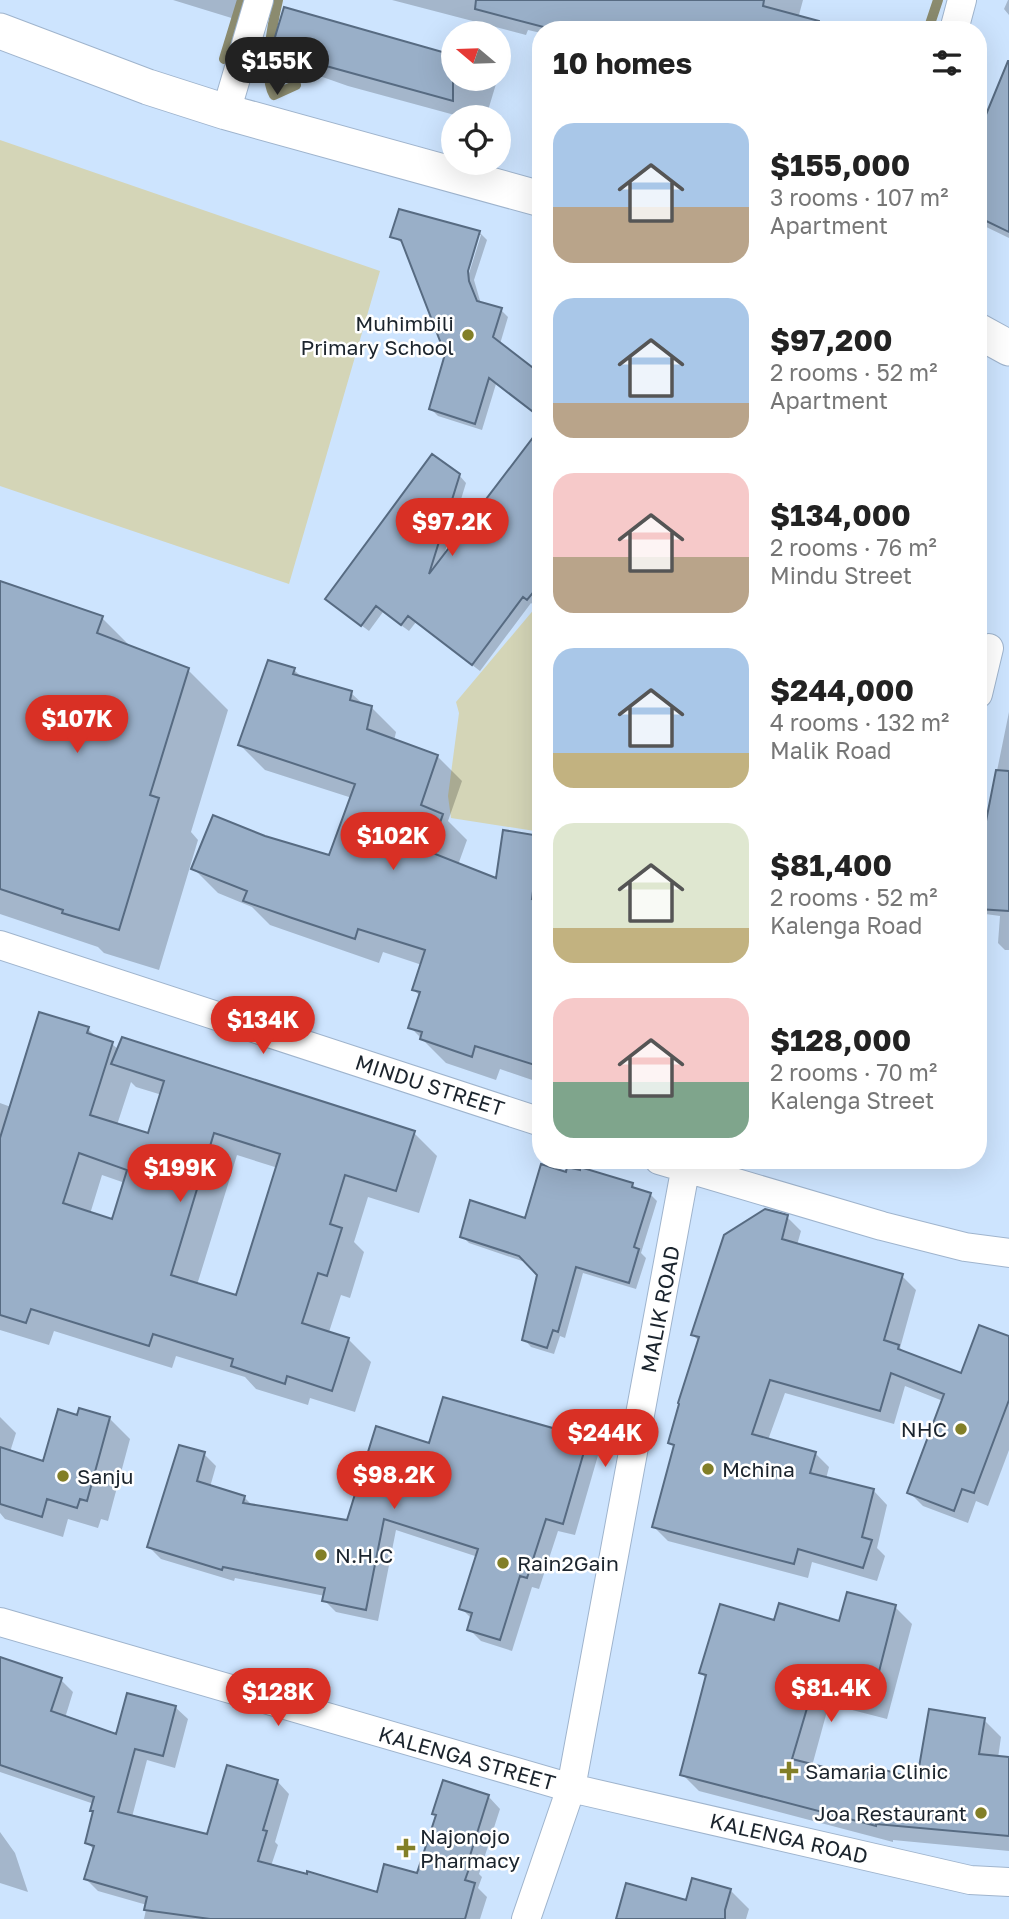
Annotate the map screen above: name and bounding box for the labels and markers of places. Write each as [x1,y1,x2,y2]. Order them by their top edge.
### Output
pin: $155K [228,38,326,97]
place label: Muhimbili Primary School [300,310,454,360]
marker: Muhimbili Primary School [460,327,476,343]
pin: $97.2K [395,498,509,558]
pin: $107K [28,696,126,755]
pin: $102K [344,812,442,872]
pin: $134K [214,996,312,1056]
pin: $199K [131,1144,229,1204]
pin: $244K [556,1410,654,1469]
place label: NHC [901,1416,947,1442]
marker: NHC [953,1421,969,1437]
pin: $98.2K [337,1452,451,1511]
place label: Mchina [722,1456,795,1482]
marker: Mchina [700,1461,716,1477]
place label: Sanju [77,1463,134,1489]
marker: Sanju [55,1468,71,1484]
place label: N.H.C [335,1542,393,1568]
marker: N.H.C [313,1547,329,1563]
place label: Rain2Gain [517,1550,619,1576]
marker: Rain2Gain [495,1555,511,1571]
pin: $81.4K [774,1664,888,1724]
pin: $128K [229,1668,327,1728]
place label: Samaria Clinic [805,1758,948,1784]
marker: Samaria Clinic [779,1761,799,1781]
place label: Joa Restaurant [814,1800,967,1826]
marker: Joa Restaurant [973,1805,989,1821]
place label: Najonojo Pharmacy [420,1823,520,1873]
marker: Najonojo Pharmacy [398,1840,414,1856]

